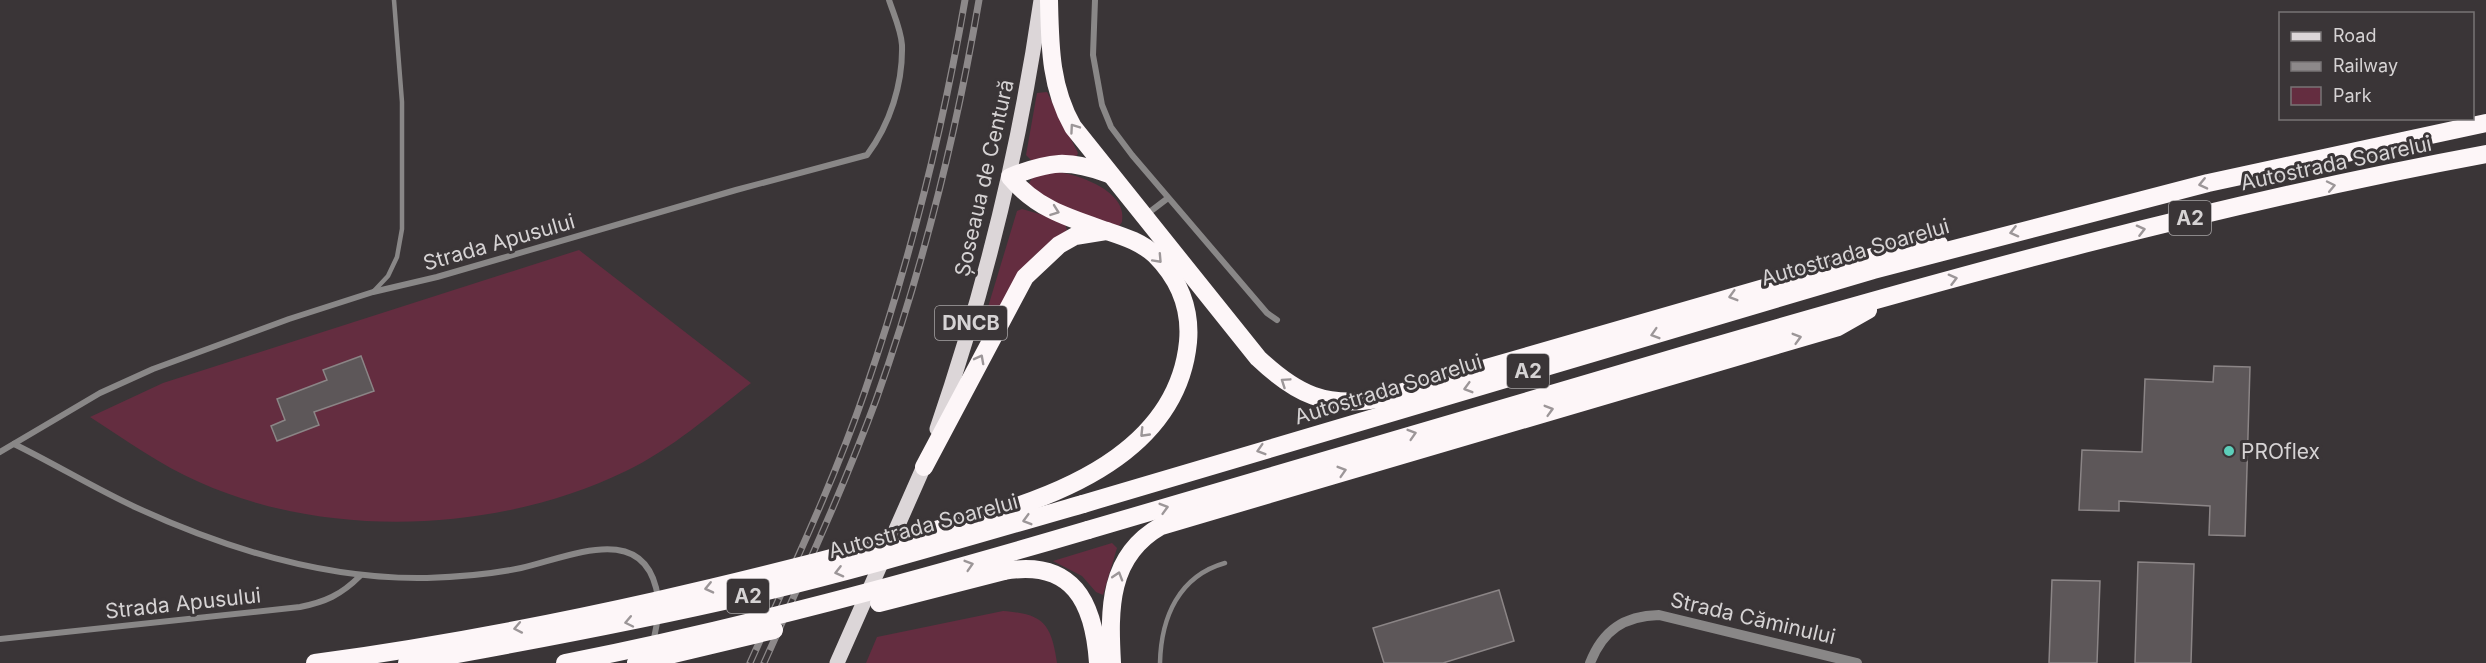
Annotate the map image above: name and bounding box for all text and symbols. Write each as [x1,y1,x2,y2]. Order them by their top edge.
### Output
legend [2279,12,2474,120]
text: Road [2333,25,2376,46]
text: Railway [2333,55,2398,76]
street label: Șoseaua de Centură [949,77,1019,279]
text: Park [2333,85,2372,106]
one-way arrow [1070,124,1081,135]
street label: Autostrada Soarelui [2238,131,2434,195]
one-way arrow [2198,176,2208,189]
one-way arrow [2326,180,2336,193]
road number: A2 [2169,201,2211,235]
one-way arrow [1049,203,1059,216]
street label: Strada Apusului [420,208,578,276]
street label: Autostrada Soarelui [1758,213,1952,291]
one-way arrow [2009,225,2019,238]
one-way arrow [2136,225,2146,237]
one-way arrow [1150,252,1161,263]
one-way arrow [1947,274,1957,286]
one-way arrow [1728,289,1739,301]
road number: DNCB [935,306,1007,340]
one-way arrow [1650,327,1661,339]
one-way arrow [1791,333,1802,345]
street label: Autostrada Soarelui [1291,349,1485,429]
road number: A2 [1507,354,1549,388]
one-way arrow [973,355,985,366]
one-way arrow [1281,378,1292,389]
one-way arrow [1463,381,1474,393]
one-way arrow [1543,405,1554,417]
one-way arrow [1140,426,1151,436]
one-way arrow [1406,429,1417,441]
place label: PROflex [2241,439,2320,464]
one-way arrow [1256,443,1267,455]
marker: PROflex [2222,444,2236,458]
one-way arrow [1336,466,1347,478]
street label: Autostrada Soarelui [826,489,1020,563]
one-way arrow [1158,503,1169,515]
one-way arrow [1022,513,1033,525]
one-way arrow [963,560,974,572]
one-way arrow [834,565,844,578]
one-way arrow [1111,571,1123,582]
road number: A2 [727,579,769,613]
one-way arrow [704,581,714,594]
street label: Strada Apusului [104,582,262,624]
street label: Strada Căminului [1668,587,1838,649]
one-way arrow [624,614,634,627]
one-way arrow [514,621,524,634]

